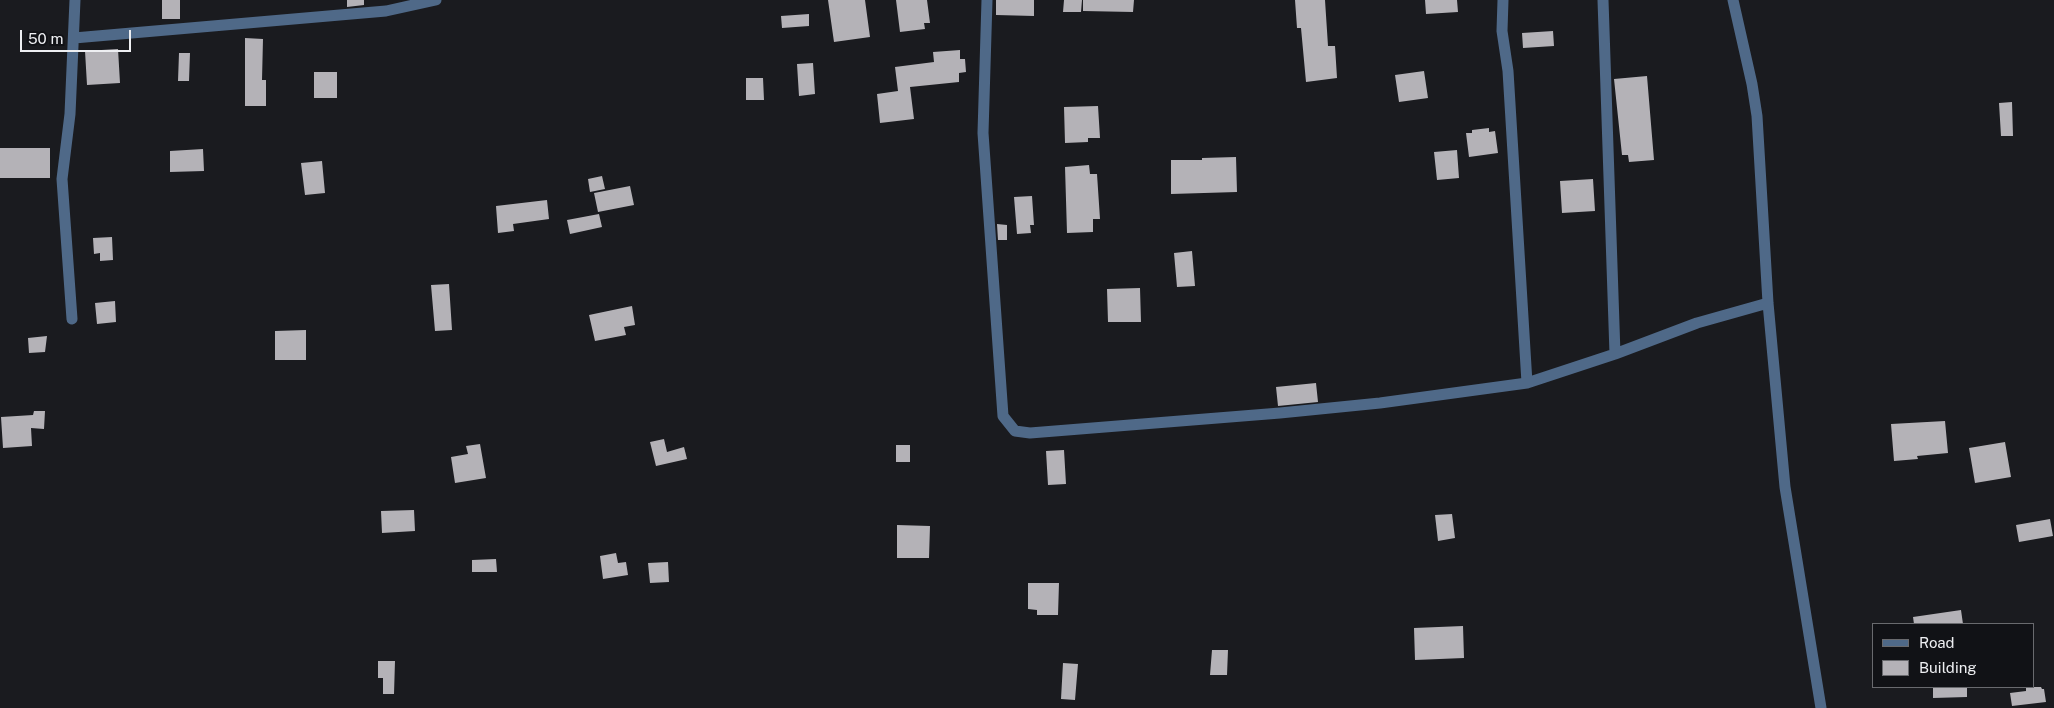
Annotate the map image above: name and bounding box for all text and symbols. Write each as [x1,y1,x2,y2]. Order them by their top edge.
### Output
scale bar [22,20,134,52]
text: 50 m [28,30,63,47]
legend [1872,623,2034,688]
text: Road [1919,634,1955,651]
text: Building [1919,659,1977,676]

